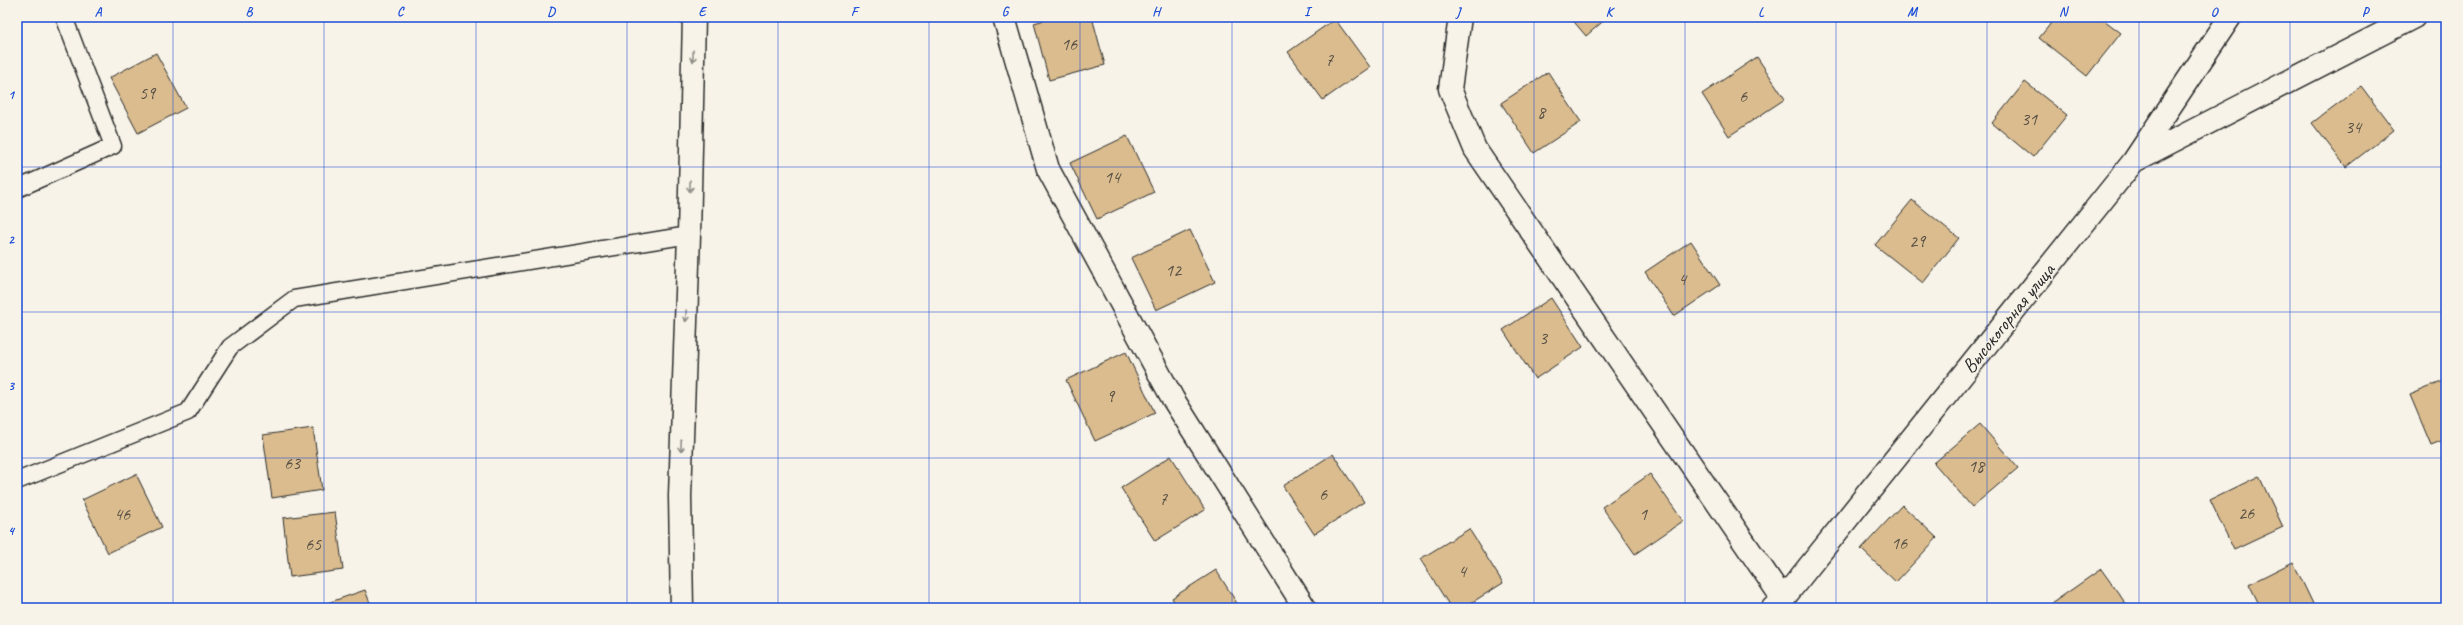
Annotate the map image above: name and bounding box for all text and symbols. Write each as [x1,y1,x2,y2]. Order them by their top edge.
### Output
text: A [95,4,103,20]
text: B [246,4,254,20]
text: C [397,4,405,20]
text: D [547,4,556,20]
text: E [699,4,708,20]
text: F [851,4,860,20]
text: G [1002,4,1010,20]
text: H [1152,4,1162,20]
text: I [1304,4,1313,20]
text: J [1455,4,1462,20]
text: K [1606,4,1616,20]
text: L [1758,4,1765,20]
text: M [1907,4,1918,20]
text: N [2059,4,2070,20]
text: O [2211,4,2220,20]
text: P [2362,4,2371,20]
house number: 16 [1061,33,1078,55]
one-way arrow [689,49,697,62]
house number: 7 [1325,49,1334,71]
house number: 59 [139,82,157,104]
house number: 6 [1739,85,1748,107]
text: 1 [8,87,16,103]
house number: 8 [1537,101,1547,123]
house number: 31 [2021,108,2038,130]
house number: 34 [2345,116,2363,138]
house number: 14 [1104,166,1122,188]
one-way arrow [686,179,694,192]
house number: 29 [1909,230,1927,252]
text: 2 [8,232,15,248]
street label: Высокогорная улица [1957,257,2062,378]
house number: 12 [1165,259,1183,281]
house number: 4 [1678,268,1688,290]
one-way arrow [683,309,690,322]
house number: 3 [1539,327,1549,349]
text: 3 [8,378,15,394]
house number: 9 [1106,385,1116,407]
one-way arrow [678,439,685,452]
house number: 63 [284,452,302,474]
house number: 18 [1968,455,1986,477]
house number: 6 [1319,483,1328,505]
house number: 7 [1159,488,1168,510]
house number: 26 [2238,502,2255,524]
house number: 46 [114,503,131,525]
house number: 1 [1639,503,1648,525]
text: 4 [8,523,16,539]
house number: 16 [1891,532,1908,554]
house number: 65 [305,533,322,555]
house number: 4 [1458,560,1468,582]

